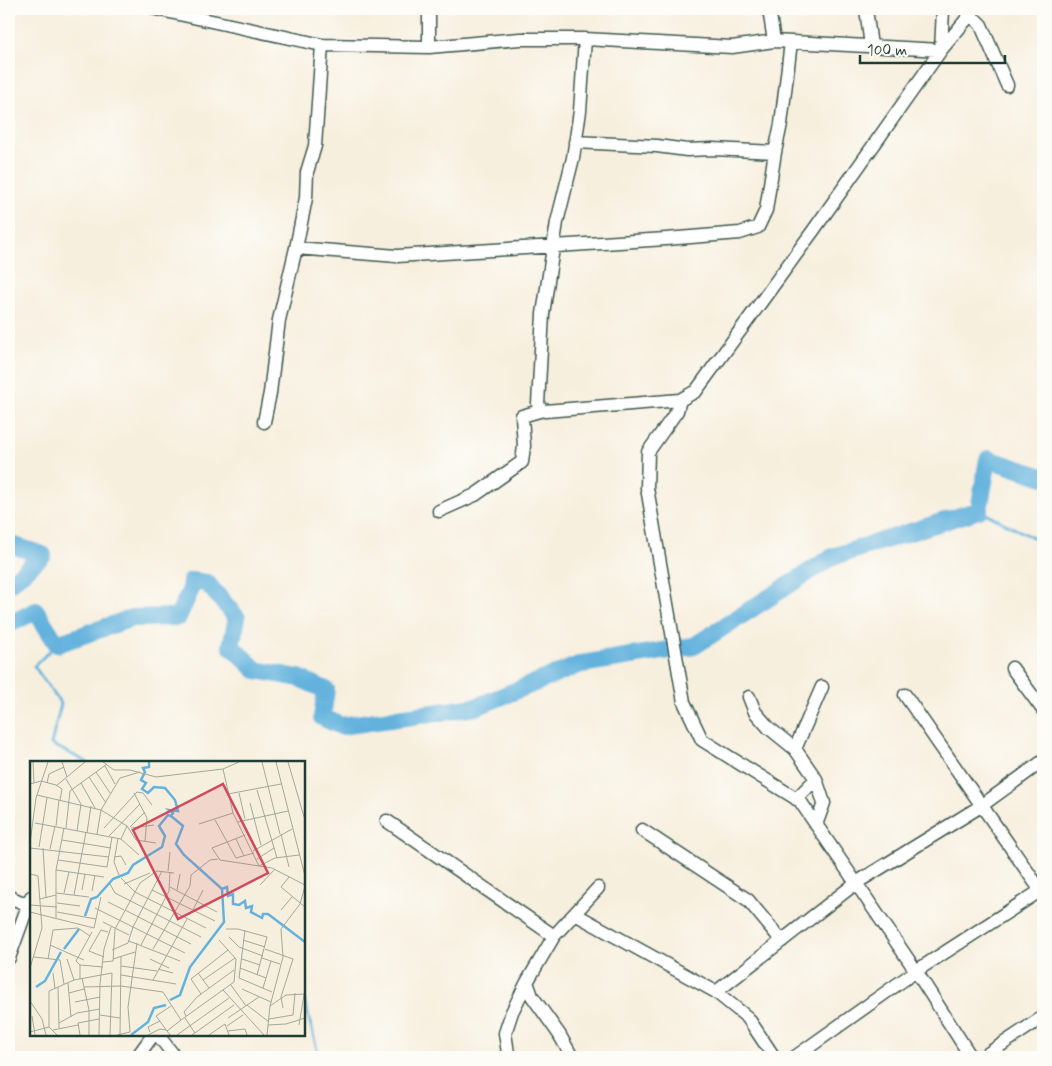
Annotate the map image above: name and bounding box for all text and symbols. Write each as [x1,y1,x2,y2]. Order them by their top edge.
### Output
scale bar [860,32,1004,64]
text: 100 m [867,41,907,61]
inset map [30,761,305,1036]

